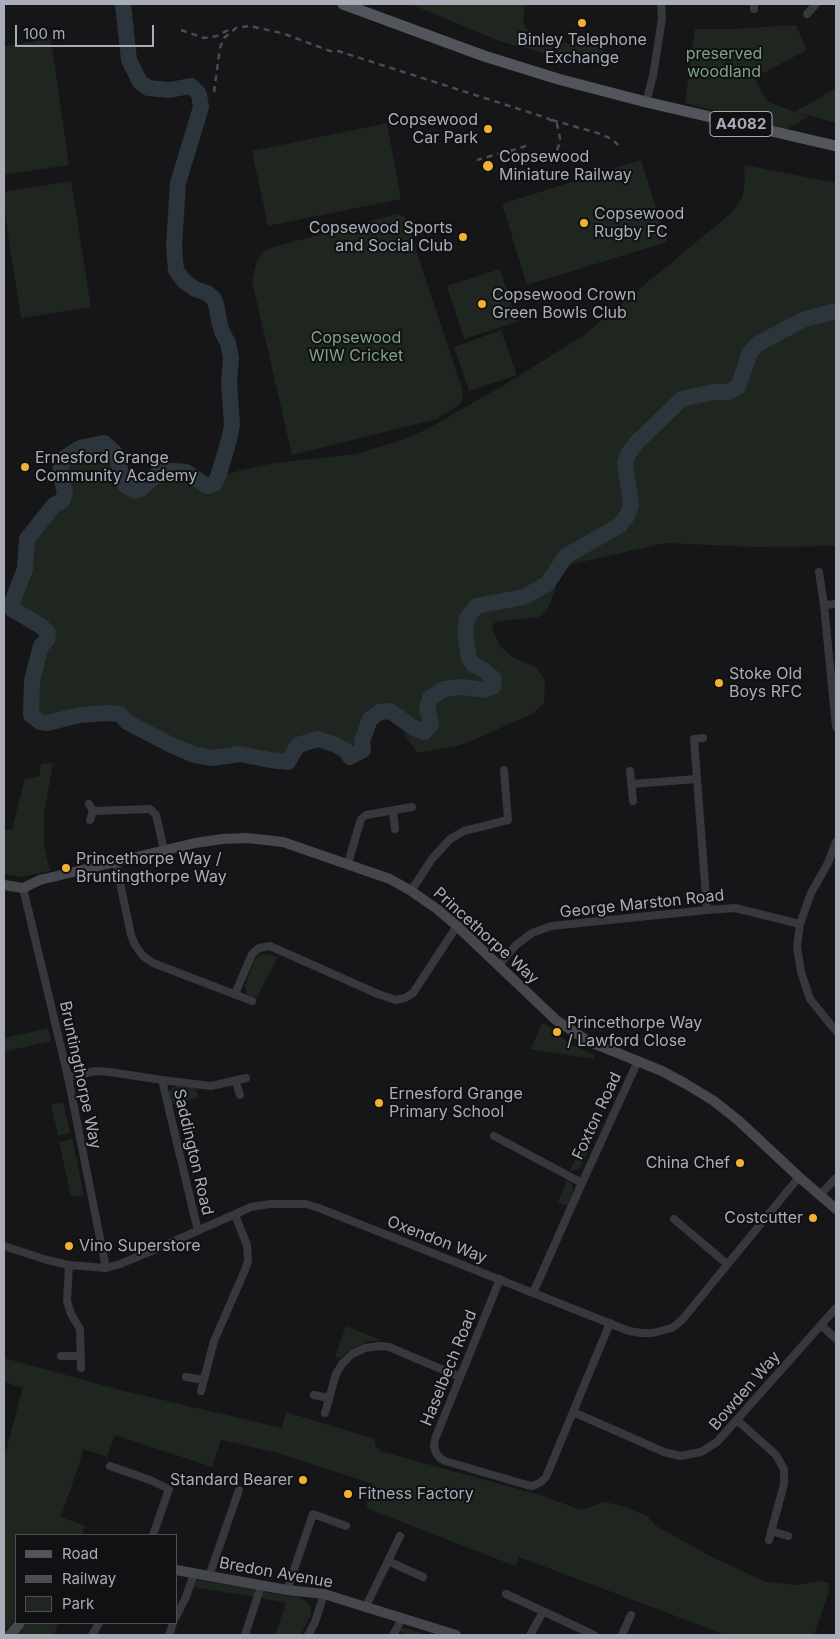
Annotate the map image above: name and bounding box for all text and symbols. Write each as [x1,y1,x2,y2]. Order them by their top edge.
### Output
scale bar [18,15,156,47]
marker: Binley Telephone Exchange [576,17,588,29]
text: 100 m [23,24,65,43]
place label: Binley Telephone Exchange [517,30,647,68]
park label: preserved woodland [686,44,762,82]
place label: Copsewood Car Park [388,110,478,148]
road number: A4082 [710,112,772,136]
marker: Copsewood Car Park [482,123,494,135]
place label: Copsewood Miniature Railway [499,147,632,185]
marker: Copsewood Miniature Railway [481,159,495,173]
place label: Copsewood Rugby FC [594,204,684,242]
marker: Copsewood Rugby FC [578,217,590,229]
place label: Copsewood Sports and Social Club [309,218,453,256]
marker: Copsewood Sports and Social Club [457,231,469,243]
place label: Copsewood Crown Green Bowls Club [492,285,636,323]
marker: Copsewood Crown Green Bowls Club [476,298,488,310]
park label: Copsewood WIW Cricket [309,328,403,366]
place label: Ernesford Grange Community Academy [35,448,197,486]
marker: Ernesford Grange Community Academy [19,461,31,473]
place label: Stoke Old Boys RFC [729,664,802,702]
marker: Stoke Old Boys RFC [713,677,725,689]
place label: Princethorpe Way / Bruntingthorpe Way [76,849,227,887]
marker: Princethorpe Way / Bruntingthorpe Way [60,862,72,874]
street label: Princethorpe Way [429,884,543,988]
street label: George Marston Road [559,886,725,922]
street label: Bruntingthorpe Way [55,999,105,1151]
place label: Princethorpe Way / Lawford Close [567,1013,702,1051]
marker: Princethorpe Way / Lawford Close [551,1026,563,1038]
street label: Foxton Road [568,1069,626,1163]
place label: Ernesford Grange Primary School [389,1084,523,1122]
street label: Saddington Road [169,1087,217,1217]
marker: Ernesford Grange Primary School [373,1097,385,1109]
place label: China Chef [646,1153,730,1173]
marker: China Chef [734,1157,746,1169]
place label: Costcutter [724,1208,803,1228]
street label: Oxendon Way [384,1212,490,1268]
marker: Costcutter [807,1212,819,1224]
place label: Vino Superstore [79,1236,201,1256]
marker: Vino Superstore [63,1240,75,1252]
street label: Haselbech Road [417,1307,481,1429]
street label: Bowden Way [705,1348,785,1434]
place label: Standard Bearer [170,1470,293,1490]
marker: Standard Bearer [297,1474,309,1486]
place label: Fitness Factory [358,1484,474,1504]
marker: Fitness Factory [342,1488,354,1500]
legend [15,1534,178,1624]
text: Road [62,1544,98,1563]
street label: Bredon Avenue [218,1554,334,1592]
text: Railway [62,1569,116,1588]
text: Park [62,1594,94,1613]

